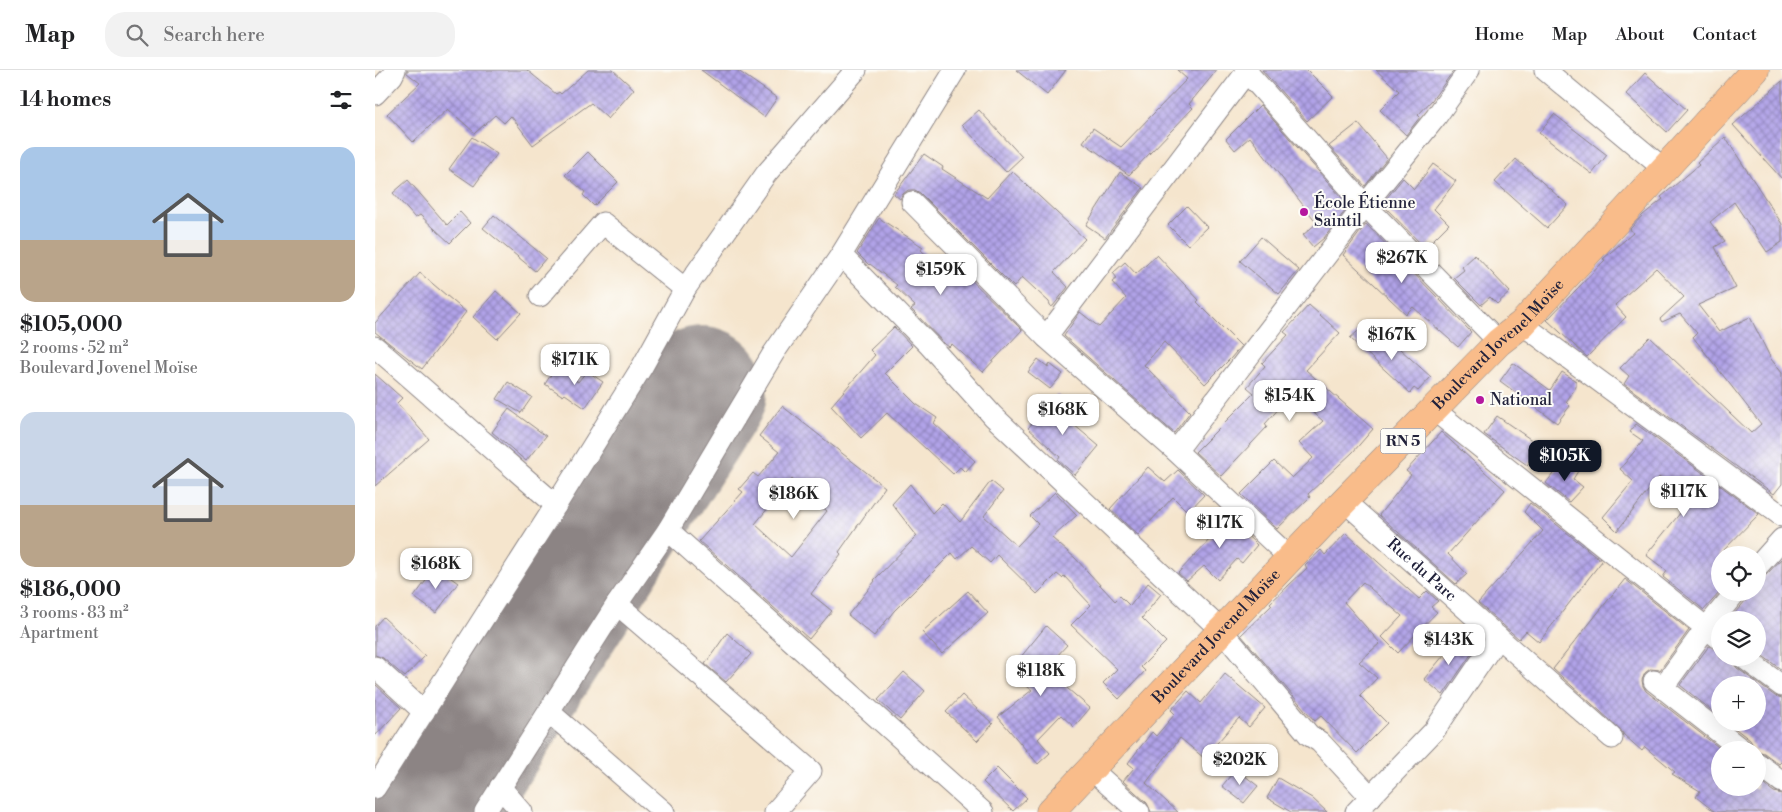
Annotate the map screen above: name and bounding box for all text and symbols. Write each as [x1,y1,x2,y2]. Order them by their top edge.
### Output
search box [105,12,455,57]
text: Map [25,20,75,50]
icon: search [123,21,151,49]
text: Search here [163,23,265,47]
text: Home [1475,23,1524,46]
text: Map [1552,23,1588,46]
text: About [1616,23,1665,46]
text: Contact [1693,23,1757,46]
icon: filters [327,86,355,114]
text: 14 homes [20,87,111,113]
icon: home [143,180,233,270]
place label: École Étienne Saintil [1314,191,1415,231]
marker: École Étienne Saintil [1298,206,1310,218]
pin: $267K [1367,242,1437,284]
text: $267K [1376,248,1428,268]
pin: $159K [906,254,976,296]
text: $159K [916,260,966,280]
street label: Boulevard Jovenel Moïse [1428,275,1568,415]
text: $105,000 [20,312,122,338]
pin: $167K [1357,318,1427,361]
text: $167K [1368,325,1416,345]
text: 2 rooms · 52 m² [20,338,128,358]
pin: $171K [540,344,610,386]
text: $171K [552,350,598,370]
text: Boulevard Jovenel Moïse [20,358,198,378]
pin: $154K [1255,380,1325,422]
text: $154K [1264,386,1316,406]
place label: National [1490,390,1552,410]
pin: $168K [1028,394,1098,436]
marker: National [1474,394,1486,406]
text: $168K [1038,400,1088,420]
road number: RN 5 [1381,428,1425,454]
pin: $105K [1530,440,1600,482]
icon: home [143,445,233,535]
text: $105K [1539,446,1591,466]
pin: $117K [1649,476,1719,518]
pin: $186K [759,478,829,520]
text: $117K [1661,482,1707,502]
text: $186K [769,484,819,504]
pin: $117K [1185,506,1255,549]
text: $117K [1197,513,1243,533]
street label: Rue du Parc [1383,534,1461,606]
map controls [1711,546,1766,796]
button: locate [1711,546,1766,601]
pin: $168K [401,548,471,590]
text: $168K [411,554,461,574]
street label: Boulevard Jovenel Moïse [1147,565,1285,708]
text: $186,000 [20,577,121,603]
text: 3 rooms · 83 m² [20,603,129,623]
button: layers [1711,611,1766,666]
text: Apartment [20,623,99,643]
pin: $143K [1414,624,1484,666]
text: $143K [1424,630,1474,650]
pin: $118K [1006,654,1076,697]
text: $118K [1017,661,1065,681]
button: + [1711,676,1766,731]
button: − [1711,741,1766,796]
pin: $202K [1205,744,1275,786]
text: $202K [1213,750,1267,770]

